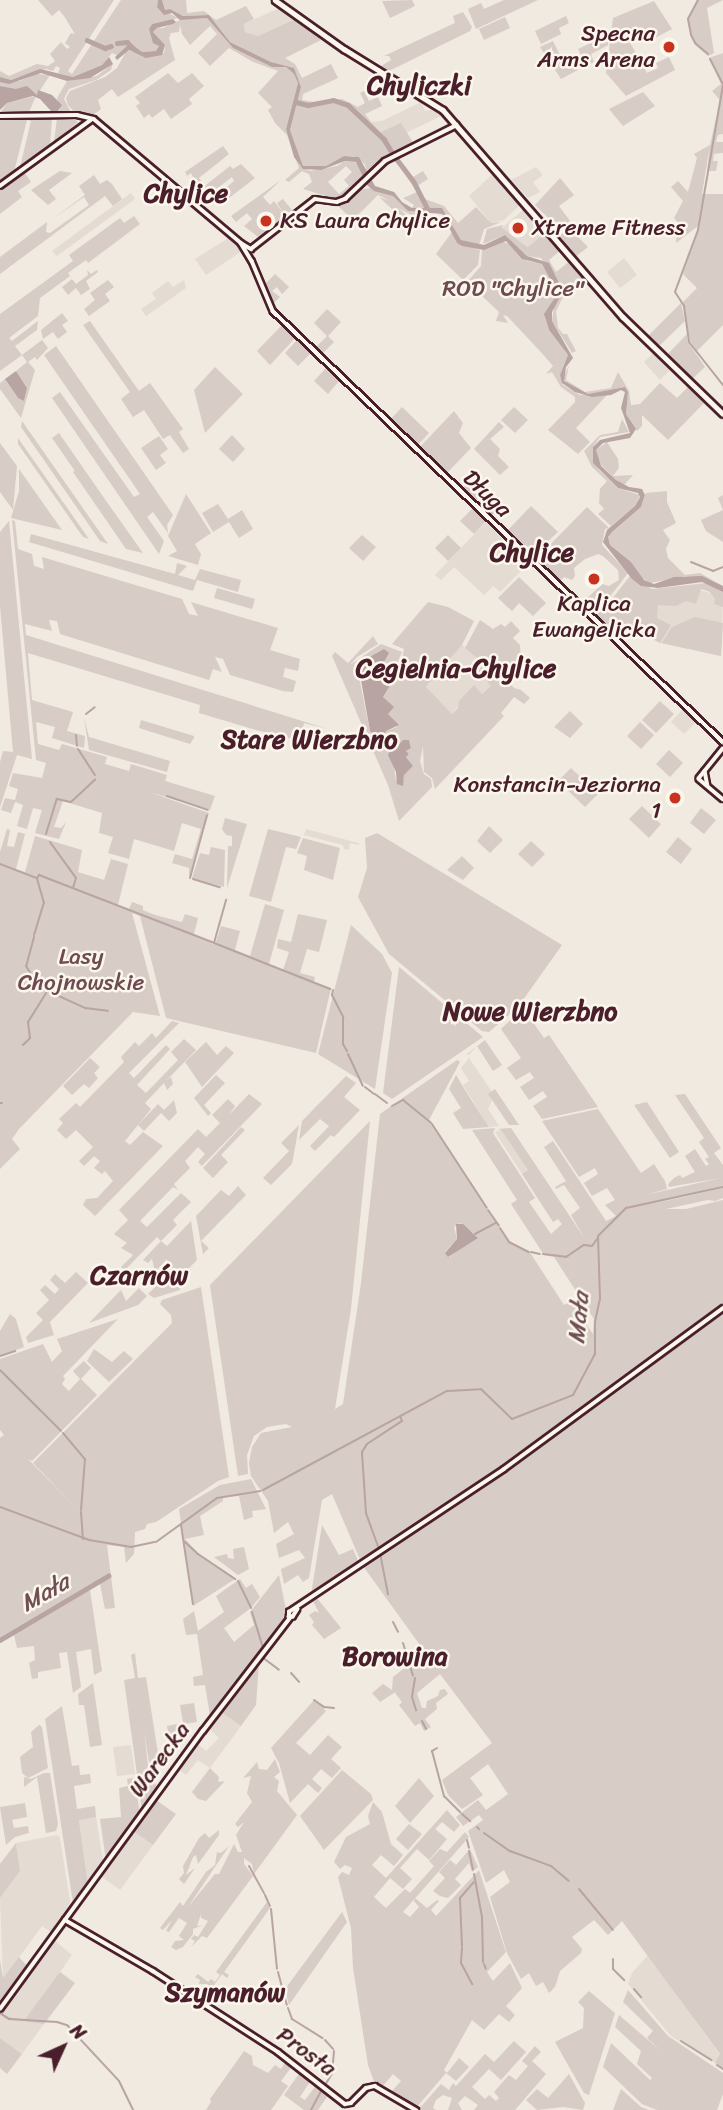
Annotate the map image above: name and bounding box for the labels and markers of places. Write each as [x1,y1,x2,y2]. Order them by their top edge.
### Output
place label: Specna Arms Arena [537,20,655,74]
marker: Specna Arms Arena [661,39,677,55]
place label: KS Laura Chylice [280,207,450,235]
marker: KS Laura Chylice [258,213,274,229]
place label: Xtreme Fitness [532,214,685,242]
marker: Xtreme Fitness [510,220,526,236]
marker: Kaplica Ewangelicka [586,571,602,587]
place label: Kaplica Ewangelicka [532,590,656,644]
place label: Konstancin-Jeziorna 1 [453,771,661,825]
marker: Konstancin-Jeziorna 1 [667,790,683,806]

